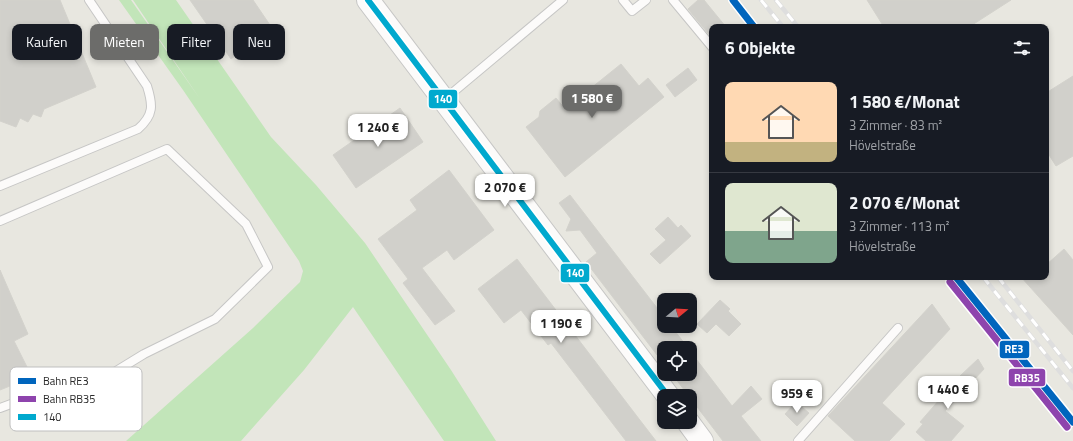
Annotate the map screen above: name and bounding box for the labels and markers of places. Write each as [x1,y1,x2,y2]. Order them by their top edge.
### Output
pin: 1 580 € [555,85,629,119]
pin: 1 240 € [341,114,415,148]
pin: 2 070 € [468,174,542,208]
pin: 1 190 € [524,310,598,344]
pin: 1 440 € [911,376,985,410]
pin: 959 € [769,380,825,414]

